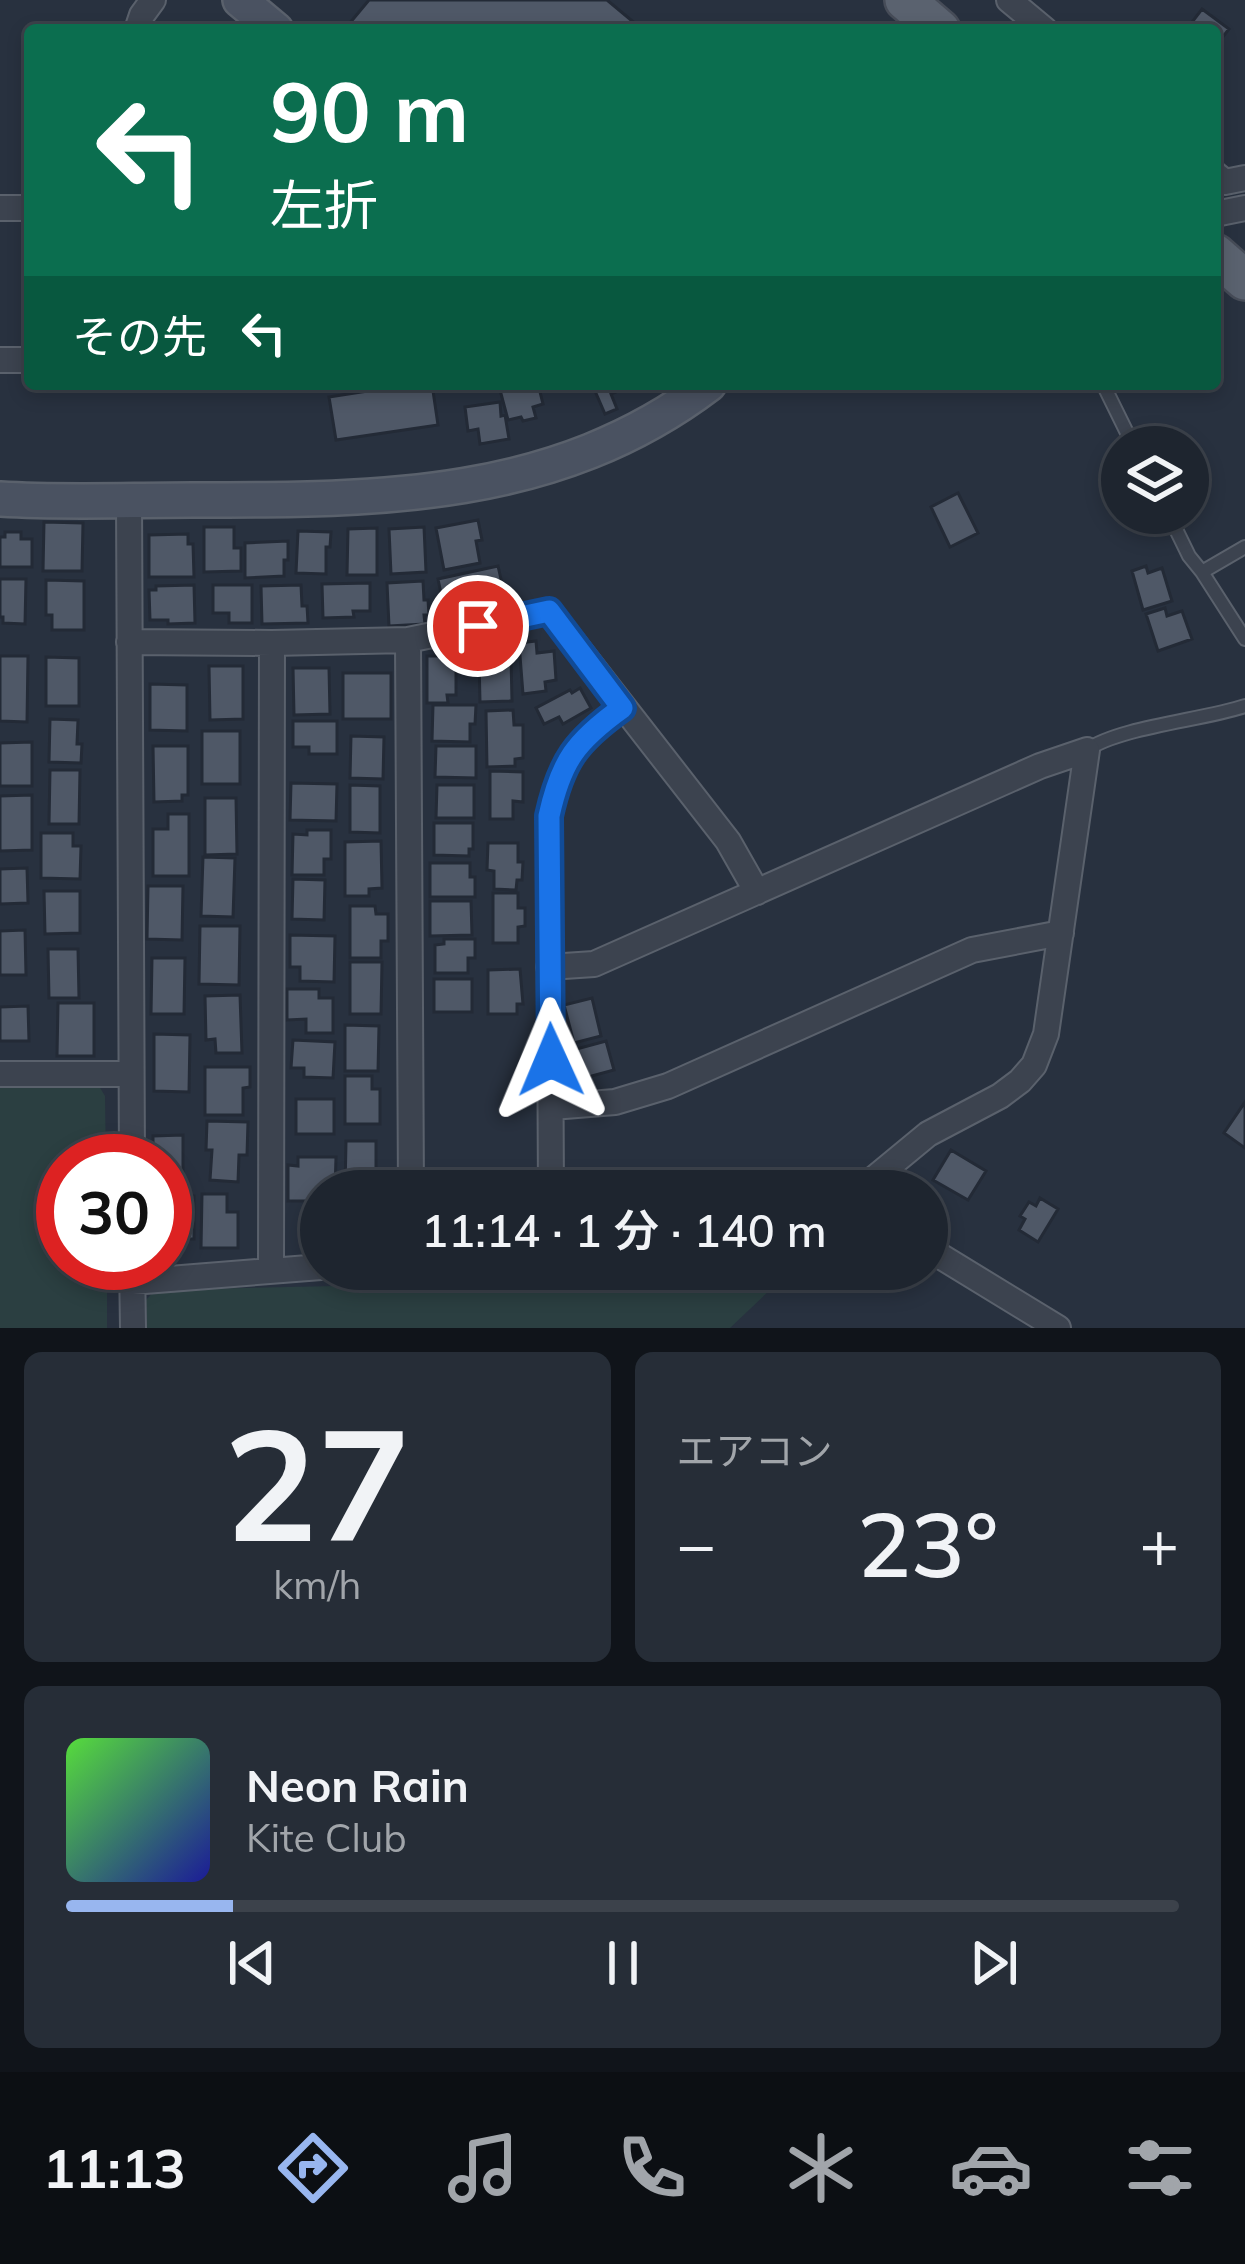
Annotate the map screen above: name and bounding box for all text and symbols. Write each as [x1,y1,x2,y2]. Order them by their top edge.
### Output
text: 90 m [270,58,469,163]
icon: left [72,72,228,228]
text: 左折 [270,171,378,239]
icon: left [231,300,297,366]
text: その先 [72,308,207,364]
map controls [1101,426,1209,534]
button: layers [1101,426,1209,534]
pin [427,575,529,677]
icon: arrive [445,593,511,659]
position arrow [488,997,614,1123]
speed limit sign: 30 [36,1134,192,1290]
text: 11:14 · 1 分 · 140 m [421,1202,827,1258]
text: 27 [224,1384,411,1580]
text: エアコン [677,1426,833,1475]
text: 23° [857,1487,999,1600]
text: − [677,1502,716,1585]
text: + [1139,1502,1179,1585]
text: km/h [273,1560,361,1609]
text: Neon Rain [246,1757,469,1813]
text: Kite Club [246,1813,407,1862]
icon: previous [219,1930,285,1996]
icon: pause [590,1930,656,1996]
icon: next [961,1930,1027,1996]
icon: directions [271,2126,355,2210]
icon: music [441,2126,525,2210]
icon: phone [610,2126,694,2210]
icon: climate [779,2126,863,2210]
icon: car [949,2126,1033,2210]
icon: filters [1118,2126,1202,2210]
text: 11:13 [43,2134,186,2202]

